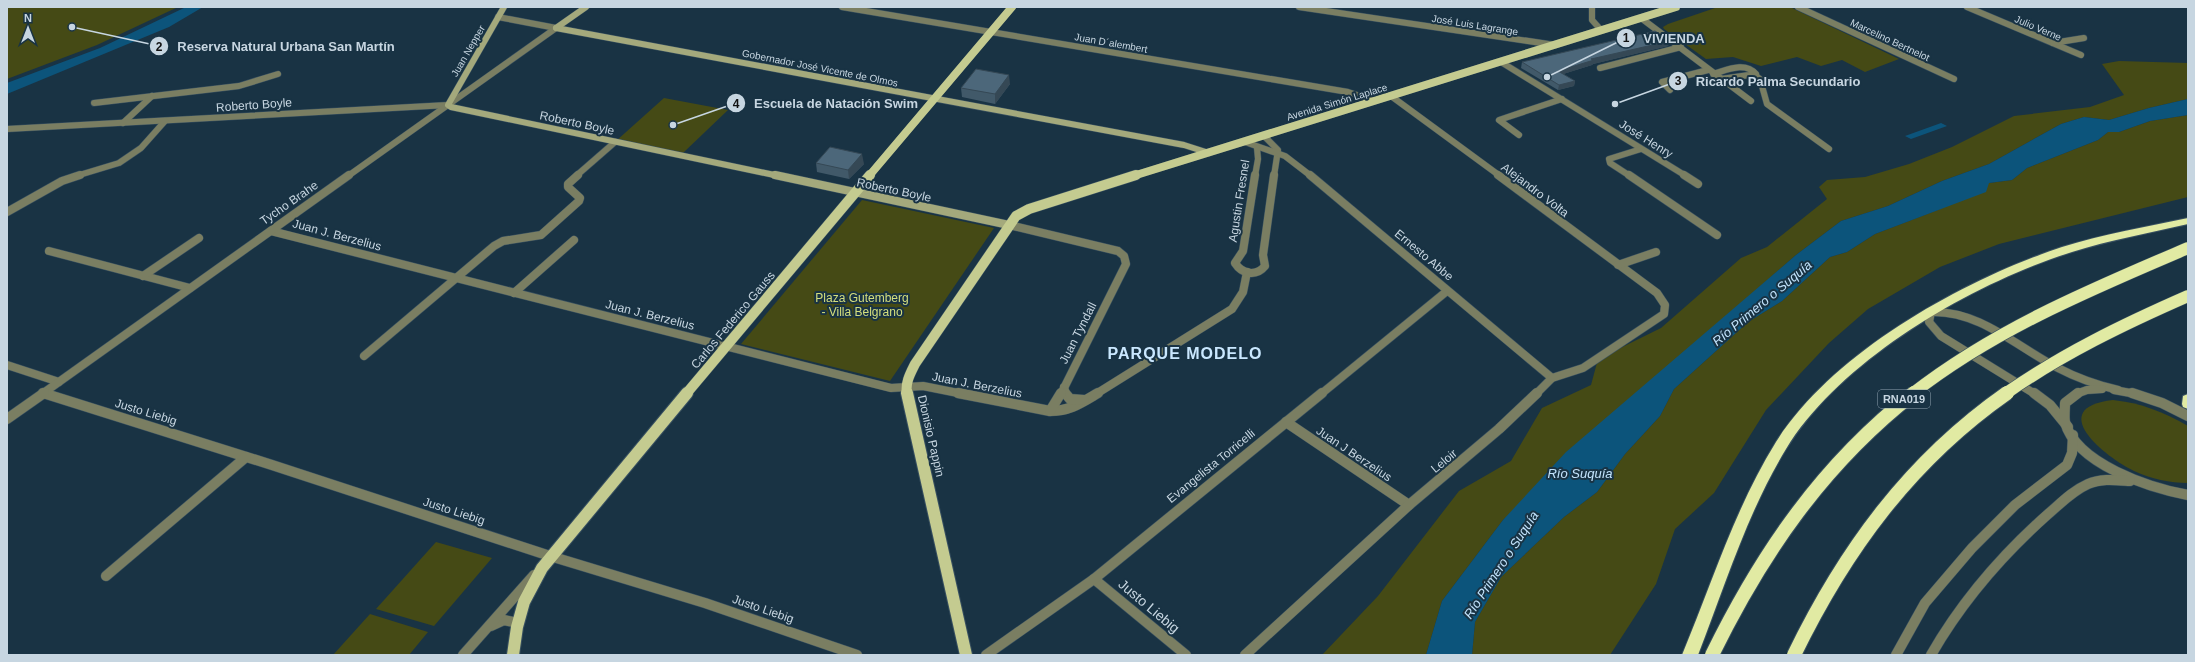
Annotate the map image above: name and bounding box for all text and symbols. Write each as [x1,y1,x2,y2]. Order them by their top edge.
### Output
north arrow [8,8,48,48]
text: N [24,12,32,24]
street label: José Luis Lagrange [1431,13,1519,37]
street label: Julio Verne [2013,13,2063,43]
street label: Marcelino Bertnelot [1849,17,1932,63]
street label: Juan Nepper [449,23,487,79]
callout: VIVIENDA [1616,26,1713,51]
street label: Juan D´alembert [1074,31,1149,55]
text: 1 [1623,31,1630,45]
text: VIVIENDA [1643,31,1705,46]
callout: Reserva Natural Urbana San Martín [149,34,403,59]
text: Reserva Natural Urbana San Martín [177,39,395,54]
text: 2 [156,40,163,54]
street label: Gobernador José Vicente de Olmos [741,47,899,89]
callout: Ricardo Palma Secundario [1668,68,1868,93]
text: 3 [1675,74,1682,88]
text: Ricardo Palma Secundario [1696,74,1860,89]
street label: Avenida Simón Laplace [1285,81,1389,123]
callout: Escuela de Natación Swim [726,91,926,116]
street label: Roberto Boyle [216,95,293,115]
text: Escuela de Natación Swim [754,96,918,111]
text: 4 [733,97,740,111]
street label: Roberto Boyle [538,108,616,138]
street label: José Henry [1617,117,1675,161]
street label: Agustin Fresnel [1226,159,1252,243]
street label: Alejandro Volta [1499,160,1572,220]
street label: Roberto Boyle [855,175,933,205]
street label: Tycho Brahe [257,178,321,228]
street label: Juan J. Berzelius [291,216,383,254]
street label: Ernesto Abbe [1392,226,1456,284]
water label: Río Primero o Suquía [1709,257,1815,349]
street label: Carlos Federico Gauss [688,268,778,372]
park label: Plaza Gutemberg - Villa Belgrano [815,291,909,319]
street label: Juan J. Berzelius [604,297,696,333]
street label: Juan Tyndall [1057,300,1099,366]
district label: PARQUE MODELO [1108,345,1262,362]
street label: Juan J. Berzelius [931,369,1023,401]
road number: RNA019 [1878,390,1930,408]
street label: Dionisio Pappin [915,394,947,478]
street label: Justo Liebig [113,396,179,428]
street label: Juan J Berzelius [1314,424,1394,484]
street label: Evangelista Torricelli [1164,426,1258,506]
street label: Leloir [1428,446,1460,476]
water label: Río Suquía [1547,466,1613,481]
street label: Justo Liebig [421,494,487,528]
water label: Río Primero o Suquía [1461,508,1541,622]
street label: Justo Liebig [1115,576,1183,636]
street label: Justo Liebig [730,592,796,626]

